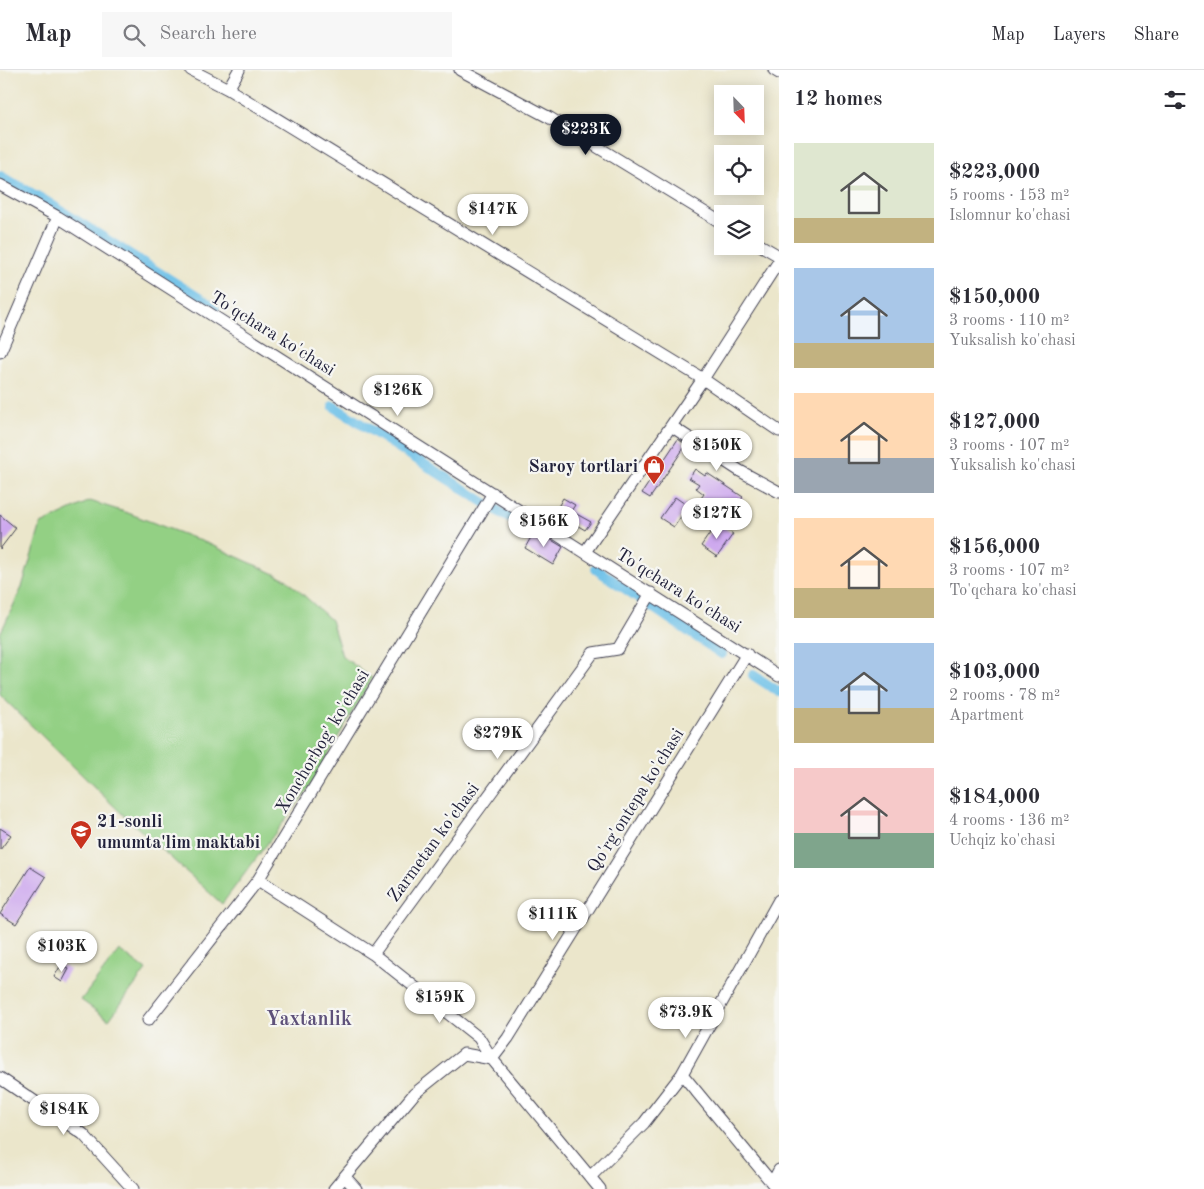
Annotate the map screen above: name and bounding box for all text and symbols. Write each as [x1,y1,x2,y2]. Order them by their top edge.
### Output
search box [102,12,452,57]
icon: search [120,21,148,49]
text: Map [25,23,72,47]
text: Search here [160,25,257,44]
text: Map [991,26,1025,44]
text: Layers [1053,26,1105,44]
text: Share [1133,26,1179,44]
north arrow [714,85,764,135]
map controls [714,85,764,255]
icon: filters [1161,86,1189,114]
text: 12 homes [794,89,882,110]
pin: $223K [551,114,621,156]
text: $223K [561,122,611,138]
button: locate [714,145,764,195]
text: $223,000 [949,162,1040,183]
icon: home [834,163,894,223]
text: 5 rooms · 153 m² [949,188,1069,204]
pin: $147K [458,194,528,236]
text: $147K [468,202,518,218]
button: layers [714,205,764,255]
text: Islomnur ko'chasi [949,208,1070,224]
text: $150,000 [949,287,1040,308]
street label: To'qchara ko'chasi [207,288,338,380]
icon: home [834,288,894,348]
text: 3 rooms · 110 m² [949,313,1069,329]
text: Yuksalish ko'chasi [949,333,1076,349]
pin: $126K [363,374,433,417]
text: $126K [373,383,423,399]
text: $127,000 [949,412,1040,433]
icon: home [834,413,894,473]
pin: $150K [682,430,752,472]
text: $150K [692,438,742,454]
text: 3 rooms · 107 m² [949,438,1069,454]
shop icon: Saroy tortlari [642,454,666,485]
place label: Saroy tortlari [529,458,638,476]
text: Yuksalish ko'chasi [949,458,1076,474]
pin: $127K [682,498,752,540]
pin: $156K [509,506,579,548]
text: $127K [692,506,742,522]
text: $156K [519,514,569,530]
text: $156,000 [949,537,1040,558]
icon: home [834,538,894,598]
street label: To'qchara ko'chasi [613,545,744,637]
text: 3 rooms · 107 m² [949,563,1069,579]
text: To'qchara ko'chasi [949,583,1077,599]
text: $103,000 [949,662,1040,683]
icon: home [834,663,894,723]
street label: Xonchorbog' ko'chasi [273,666,373,817]
text: 2 rooms · 78 m² [949,688,1060,704]
text: Apartment [949,708,1024,724]
pin: $279K [463,718,533,760]
street label: Qo'rg'ontepa ko'chasi [584,725,687,876]
text: $279K [473,726,523,742]
street label: Zarmetan ko'chasi [385,780,483,905]
text: $184,000 [949,787,1040,808]
icon: home [834,788,894,848]
place label: 21-sonli umumta'lim maktabi [97,813,260,852]
text: 4 rooms · 136 m² [949,813,1069,829]
school or university icon: 21-sonli umumta'lim maktabi [69,819,93,850]
text: Uchqiz ko'chasi [949,833,1055,849]
pin: $111K [518,898,588,941]
text: $111K [528,907,578,923]
pin: $103K [27,930,97,973]
text: $103K [37,939,87,955]
pin: $159K [405,982,475,1024]
text: $159K [415,990,465,1006]
pin: $73.9K [645,996,727,1039]
text: $73.9K [659,1005,713,1021]
district label: Yaxtanlik [266,1010,352,1030]
pin: $184K [29,1094,99,1136]
text: $184K [39,1102,89,1118]

